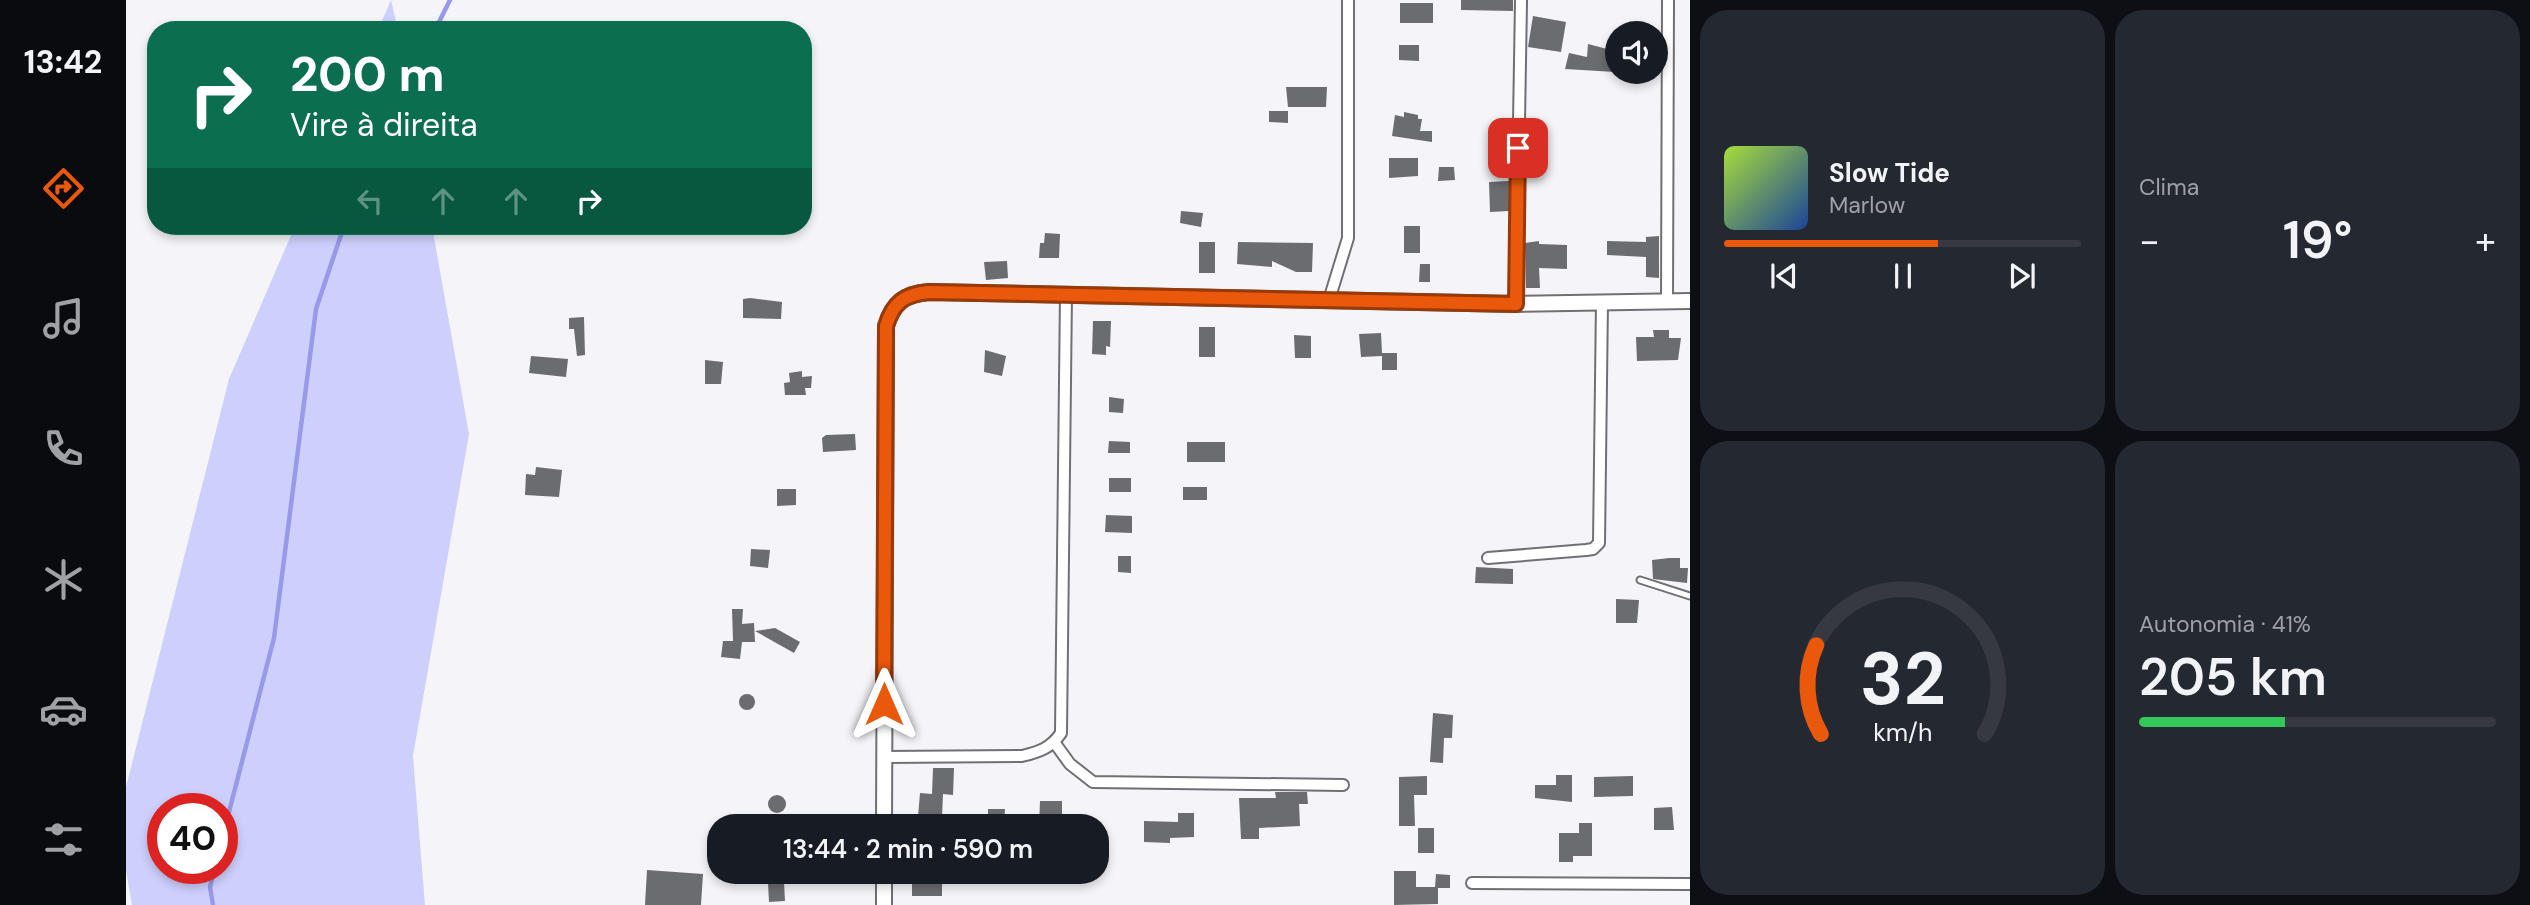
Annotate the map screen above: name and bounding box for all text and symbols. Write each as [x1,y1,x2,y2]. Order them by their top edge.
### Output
map controls [1605,21,1668,84]
button: sound [1605,21,1668,84]
text: 13:42 [24,41,102,83]
text: 200 m [290,42,445,106]
icon: right [175,49,266,140]
text: Vire à direita [290,104,478,146]
pin [1488,118,1548,178]
icon: arrive [1499,129,1537,167]
text: Slow Tide [1829,156,1950,190]
icon: directions [39,164,88,213]
text: Clima [2139,172,2199,202]
icon: left [351,182,389,220]
icon: ahead [424,182,462,220]
icon: ahead [497,182,535,220]
icon: right [570,182,608,220]
text: Marlow [1829,190,1905,220]
text: 19° [2283,206,2352,274]
text: − [2139,216,2160,266]
text: + [2475,216,2496,266]
icon: previous [1765,257,1803,295]
icon: pause [1884,257,1922,295]
icon: next [2003,257,2041,295]
icon: music [39,294,88,343]
icon: phone [39,424,88,473]
icon: climate [39,555,88,604]
text: Autonomia · 41% [2139,609,2311,639]
text: 32 [1860,632,1945,727]
text: 205 km [2139,643,2327,711]
position arrow [847,667,921,741]
icon: car [39,685,88,734]
text: km/h [1873,716,1932,749]
speed limit sign: 40 [147,793,238,884]
icon: filters [39,815,88,864]
text: 13:44 · 2 min · 590 m [783,832,1033,866]

